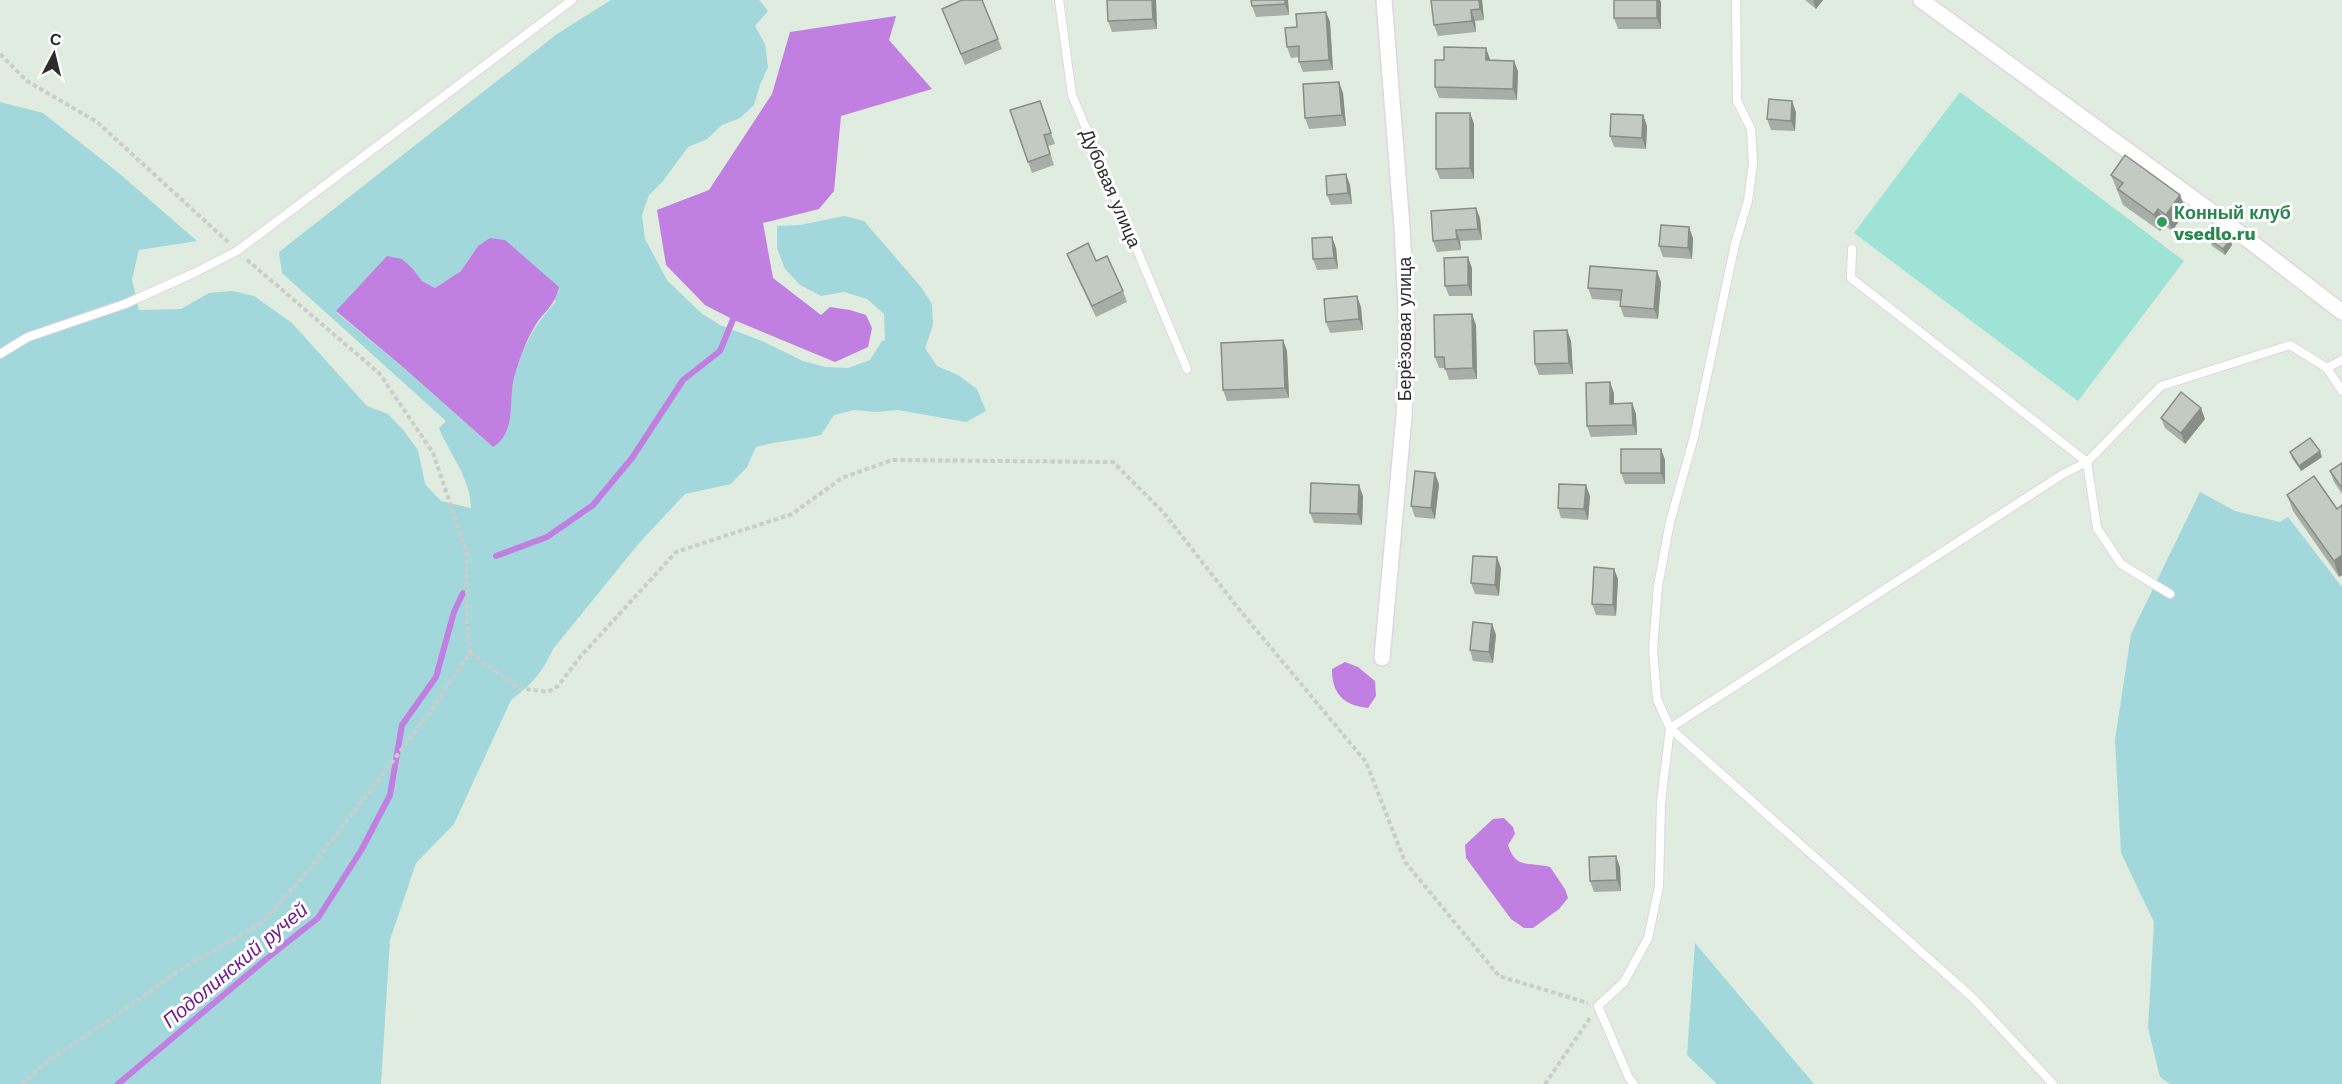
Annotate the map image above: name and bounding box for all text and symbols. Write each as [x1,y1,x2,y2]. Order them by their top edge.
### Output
north arrow [24,24,84,84]
text: С [49,29,63,50]
street label: Дубовая улица [1077,126,1146,251]
place label: Конный клуб vsedlo.ru [2173,202,2291,244]
marker: Конный клуб vsedlo.ru [2155,215,2169,229]
street label: Берёзовая улица [1394,256,1415,401]
water label: Подолинский ручей [157,897,313,1033]

